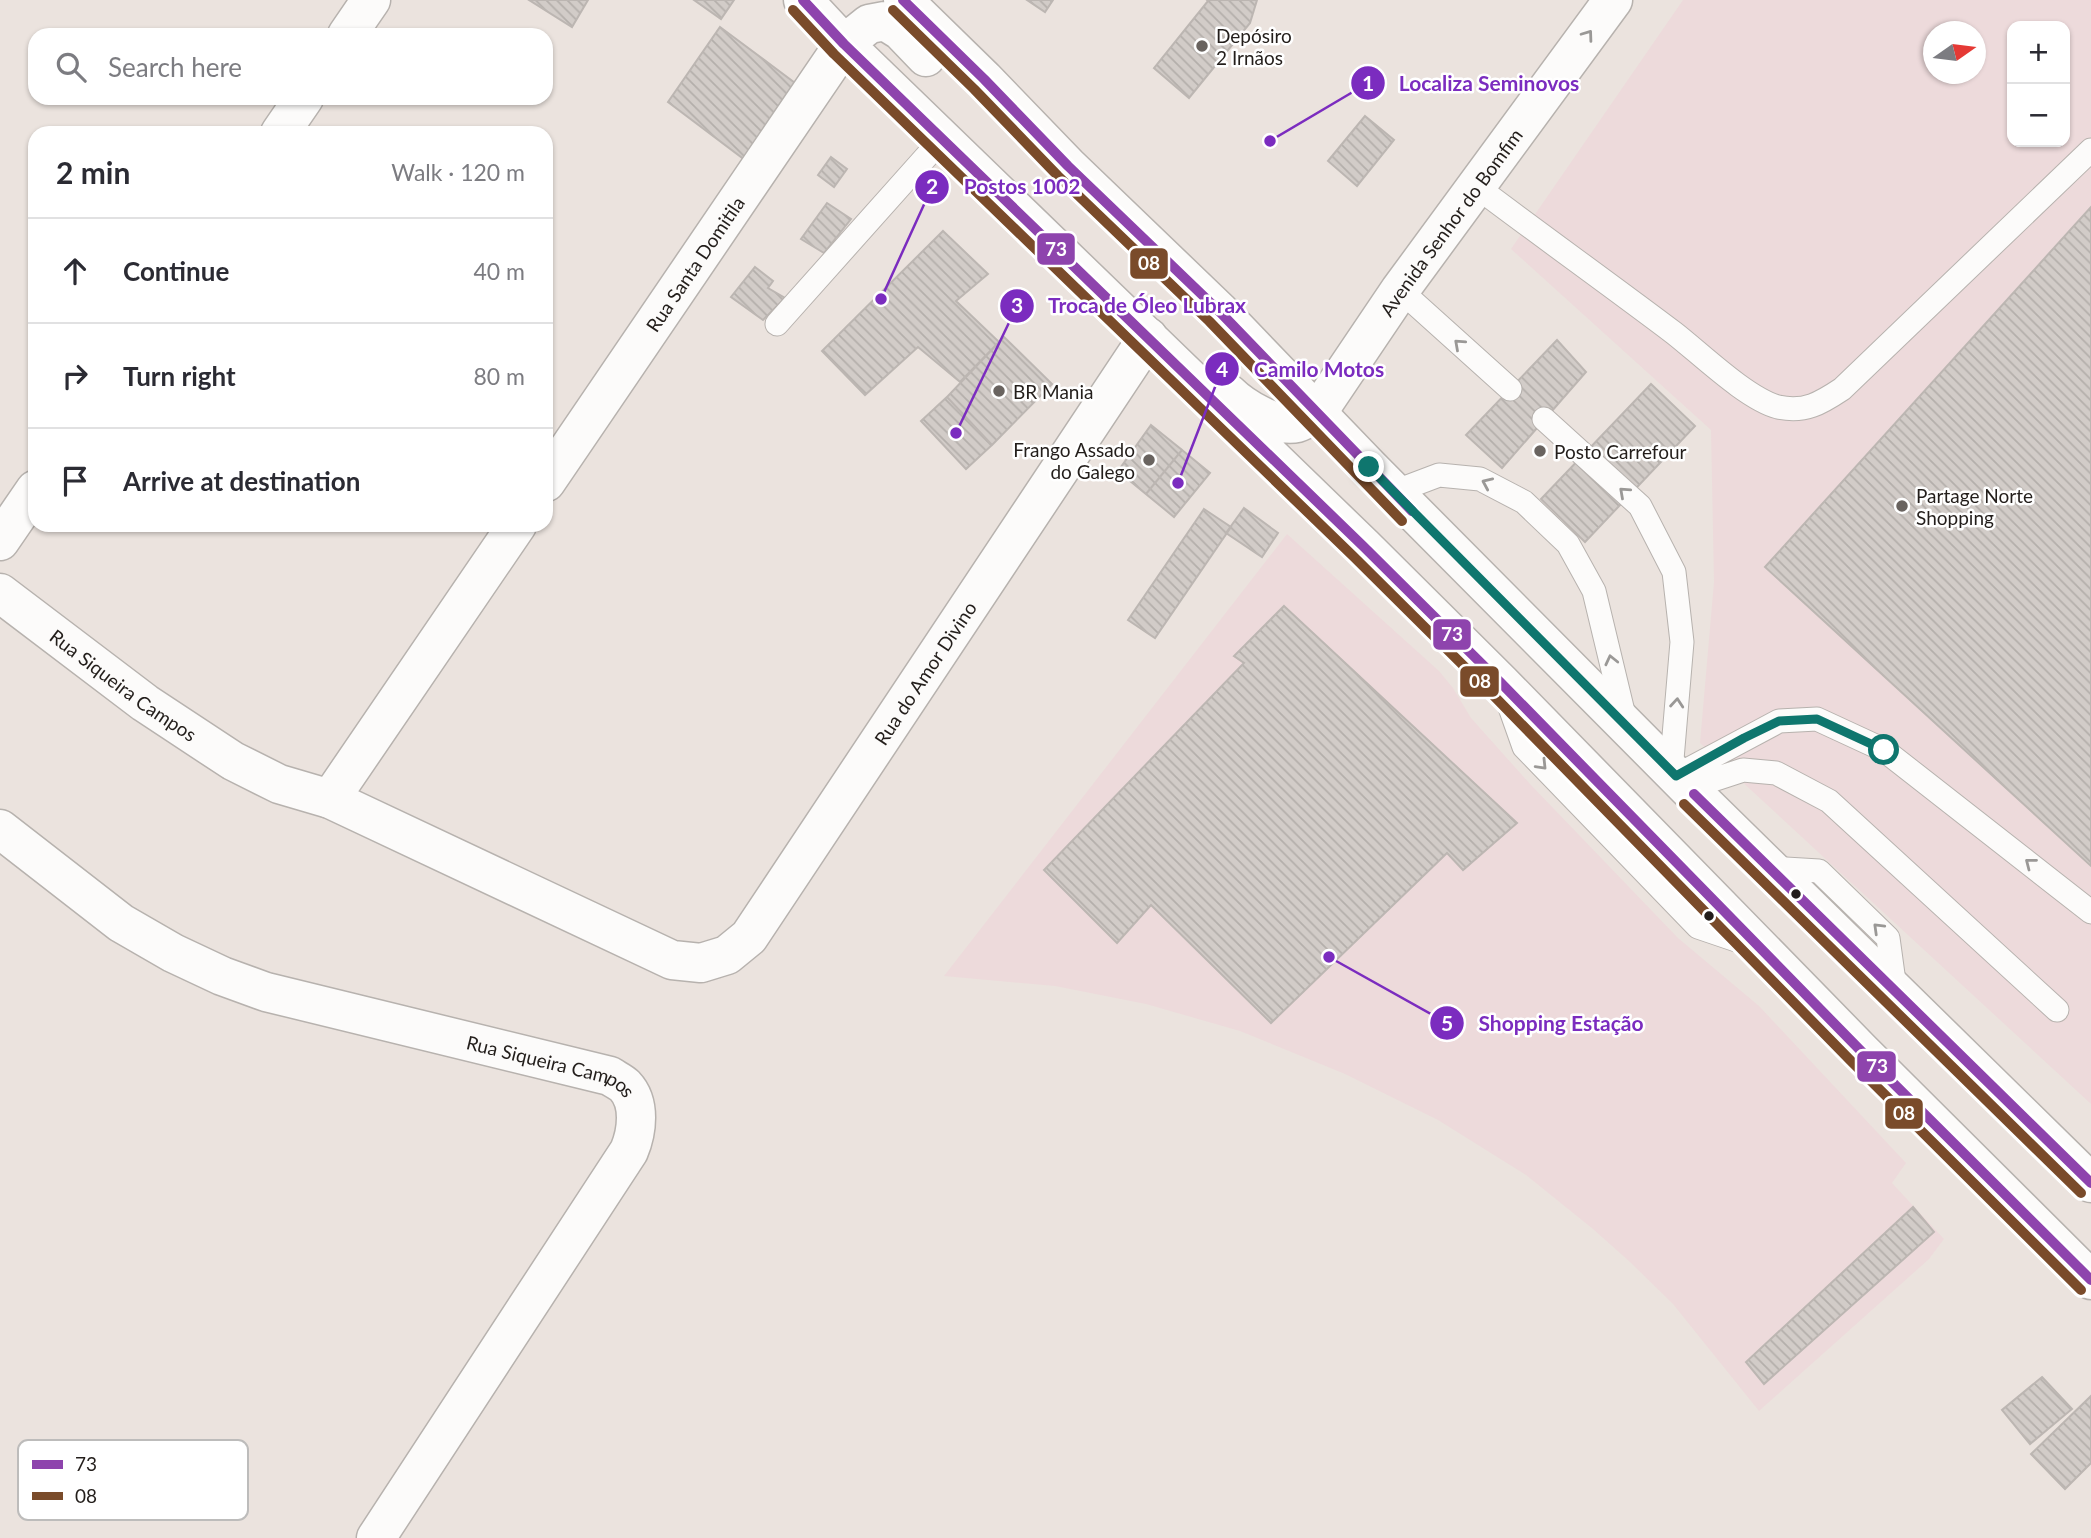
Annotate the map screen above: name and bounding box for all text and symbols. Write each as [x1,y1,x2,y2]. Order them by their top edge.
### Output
north arrow [1923,21,1986,84]
map controls [2007,21,2070,147]
button: + [2007,21,2070,84]
place label: Depósiro 2 Irnãos [1216,24,1292,69]
search box [28,28,553,105]
one-way arrow [1579,30,1592,43]
marker: Depósiro 2 Irnãos [1194,38,1210,54]
icon: search [52,48,90,86]
text: Search here [108,51,242,83]
callout: Localiza Seminovos [1350,62,1594,104]
text: 1 [1362,70,1374,95]
text: Localiza Seminovos [1399,70,1579,95]
button: − [2007,84,2070,147]
street label: Avenida Senhor do Bomfim [1374,124,1526,320]
text: 2 min [56,154,130,190]
text: Walk · 120 m [391,158,525,186]
callout: Postos 1002 [915,166,1094,208]
text: 2 [926,173,938,198]
text: Postos 1002 [964,173,1080,198]
street label: Rua Santa Domitila [640,192,749,336]
line badge: 73 [1036,232,1076,266]
text: 73 [1045,237,1067,260]
line badge: 08 [1129,247,1169,280]
text: 08 [1138,251,1160,274]
icon: ahead [56,252,94,290]
text: Continue [123,255,229,287]
text: 40 m [474,257,525,285]
callout: Troca de Óleo Lubrax [999,285,1261,327]
text: 3 [1011,292,1023,317]
text: Troca de Óleo Lubrax [1048,292,1246,317]
one-way arrow [1454,340,1467,352]
callout: Camilo Motos [1205,348,1398,390]
text: 4 [1216,356,1228,381]
text: Camilo Motos [1254,356,1384,381]
icon: right [56,357,94,395]
text: Turn right [123,360,236,392]
text: 80 m [474,362,525,390]
place label: BR Mania [1013,380,1093,403]
marker: BR Mania [991,383,1007,399]
place label: Frango Assado do Galego [1013,438,1135,483]
place label: Posto Carrefour [1554,440,1687,463]
marker: Posto Carrefour [1532,443,1548,459]
route end [1353,451,1384,482]
marker: Frango Assado do Galego [1141,452,1157,468]
icon: arrive [56,462,94,500]
text: Arrive at destination [123,465,360,497]
one-way arrow [1482,477,1494,491]
place label: Partage Norte Shopping [1916,484,2033,529]
one-way arrow [1619,487,1632,500]
marker: Partage Norte Shopping [1894,498,1910,514]
street label: Rua do Amor Divino [869,597,981,749]
line badge: 73 [1432,618,1472,651]
text: 73 [1441,622,1463,645]
street label: Rua Siqueira Campos [46,624,201,746]
one-way arrow [1605,654,1619,666]
line badge: 08 [1459,665,1500,698]
text: 08 [1469,669,1491,692]
one-way arrow [1669,697,1684,708]
route start [1868,734,1899,765]
one-way arrow [1533,756,1546,769]
one-way arrow [2025,858,2037,871]
unlabelled marker [1789,887,1803,901]
unlabelled marker [1702,909,1716,923]
one-way arrow [1873,924,1886,937]
callout: Shopping Estação [1430,1002,1658,1044]
text: 5 [1441,1010,1453,1035]
text: Shopping Estação [1479,1010,1644,1035]
street label: Rua Siqueira Campos [464,1030,641,1101]
line badge: 73 [1856,1050,1897,1083]
text: 73 [1866,1054,1888,1077]
line badge: 08 [1884,1097,1924,1130]
text: 08 [1893,1101,1915,1124]
legend [18,1440,248,1520]
text: 73 [75,1452,97,1475]
text: 08 [75,1484,97,1507]

